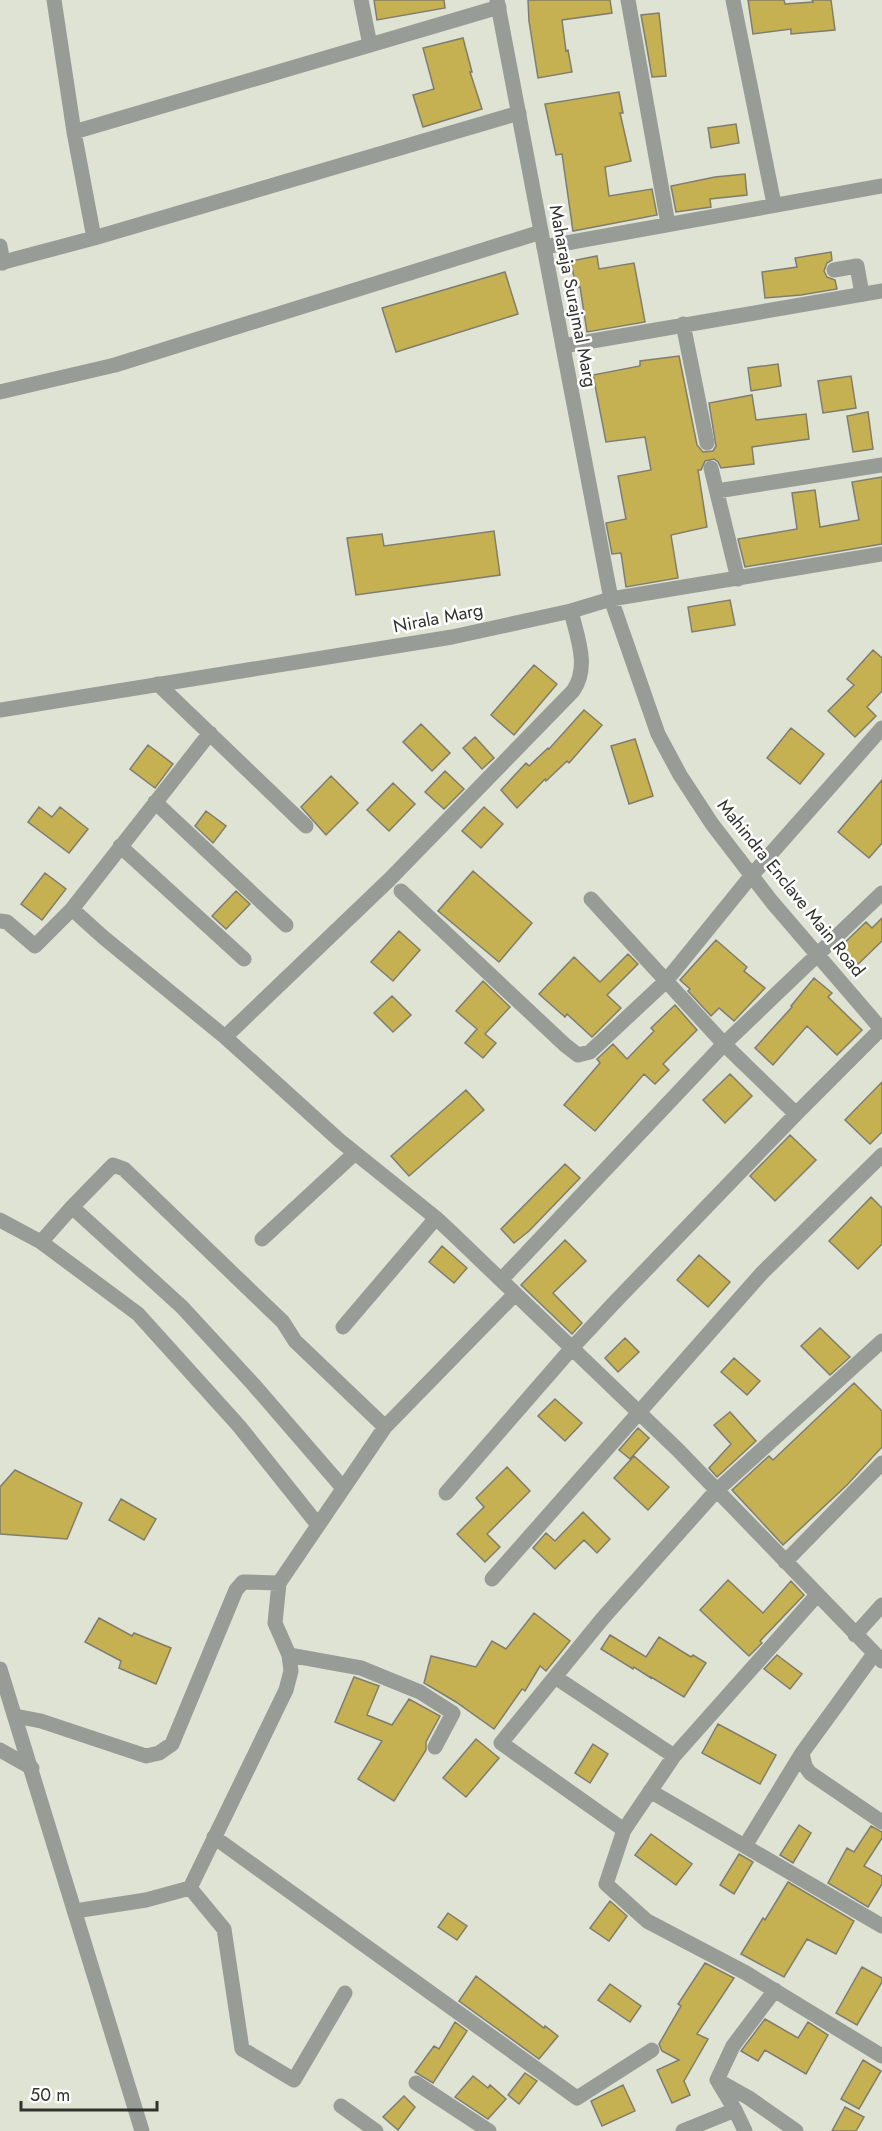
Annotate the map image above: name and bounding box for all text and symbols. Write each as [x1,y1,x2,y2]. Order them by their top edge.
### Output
street label: Maharaja Surajmal Marg [543,203,603,389]
street label: Nirala Marg [391,597,485,639]
street label: Mahindra Enclave Main Road [711,794,871,982]
scale bar [21,2074,158,2112]
text: 50 m [30,2082,70,2108]

